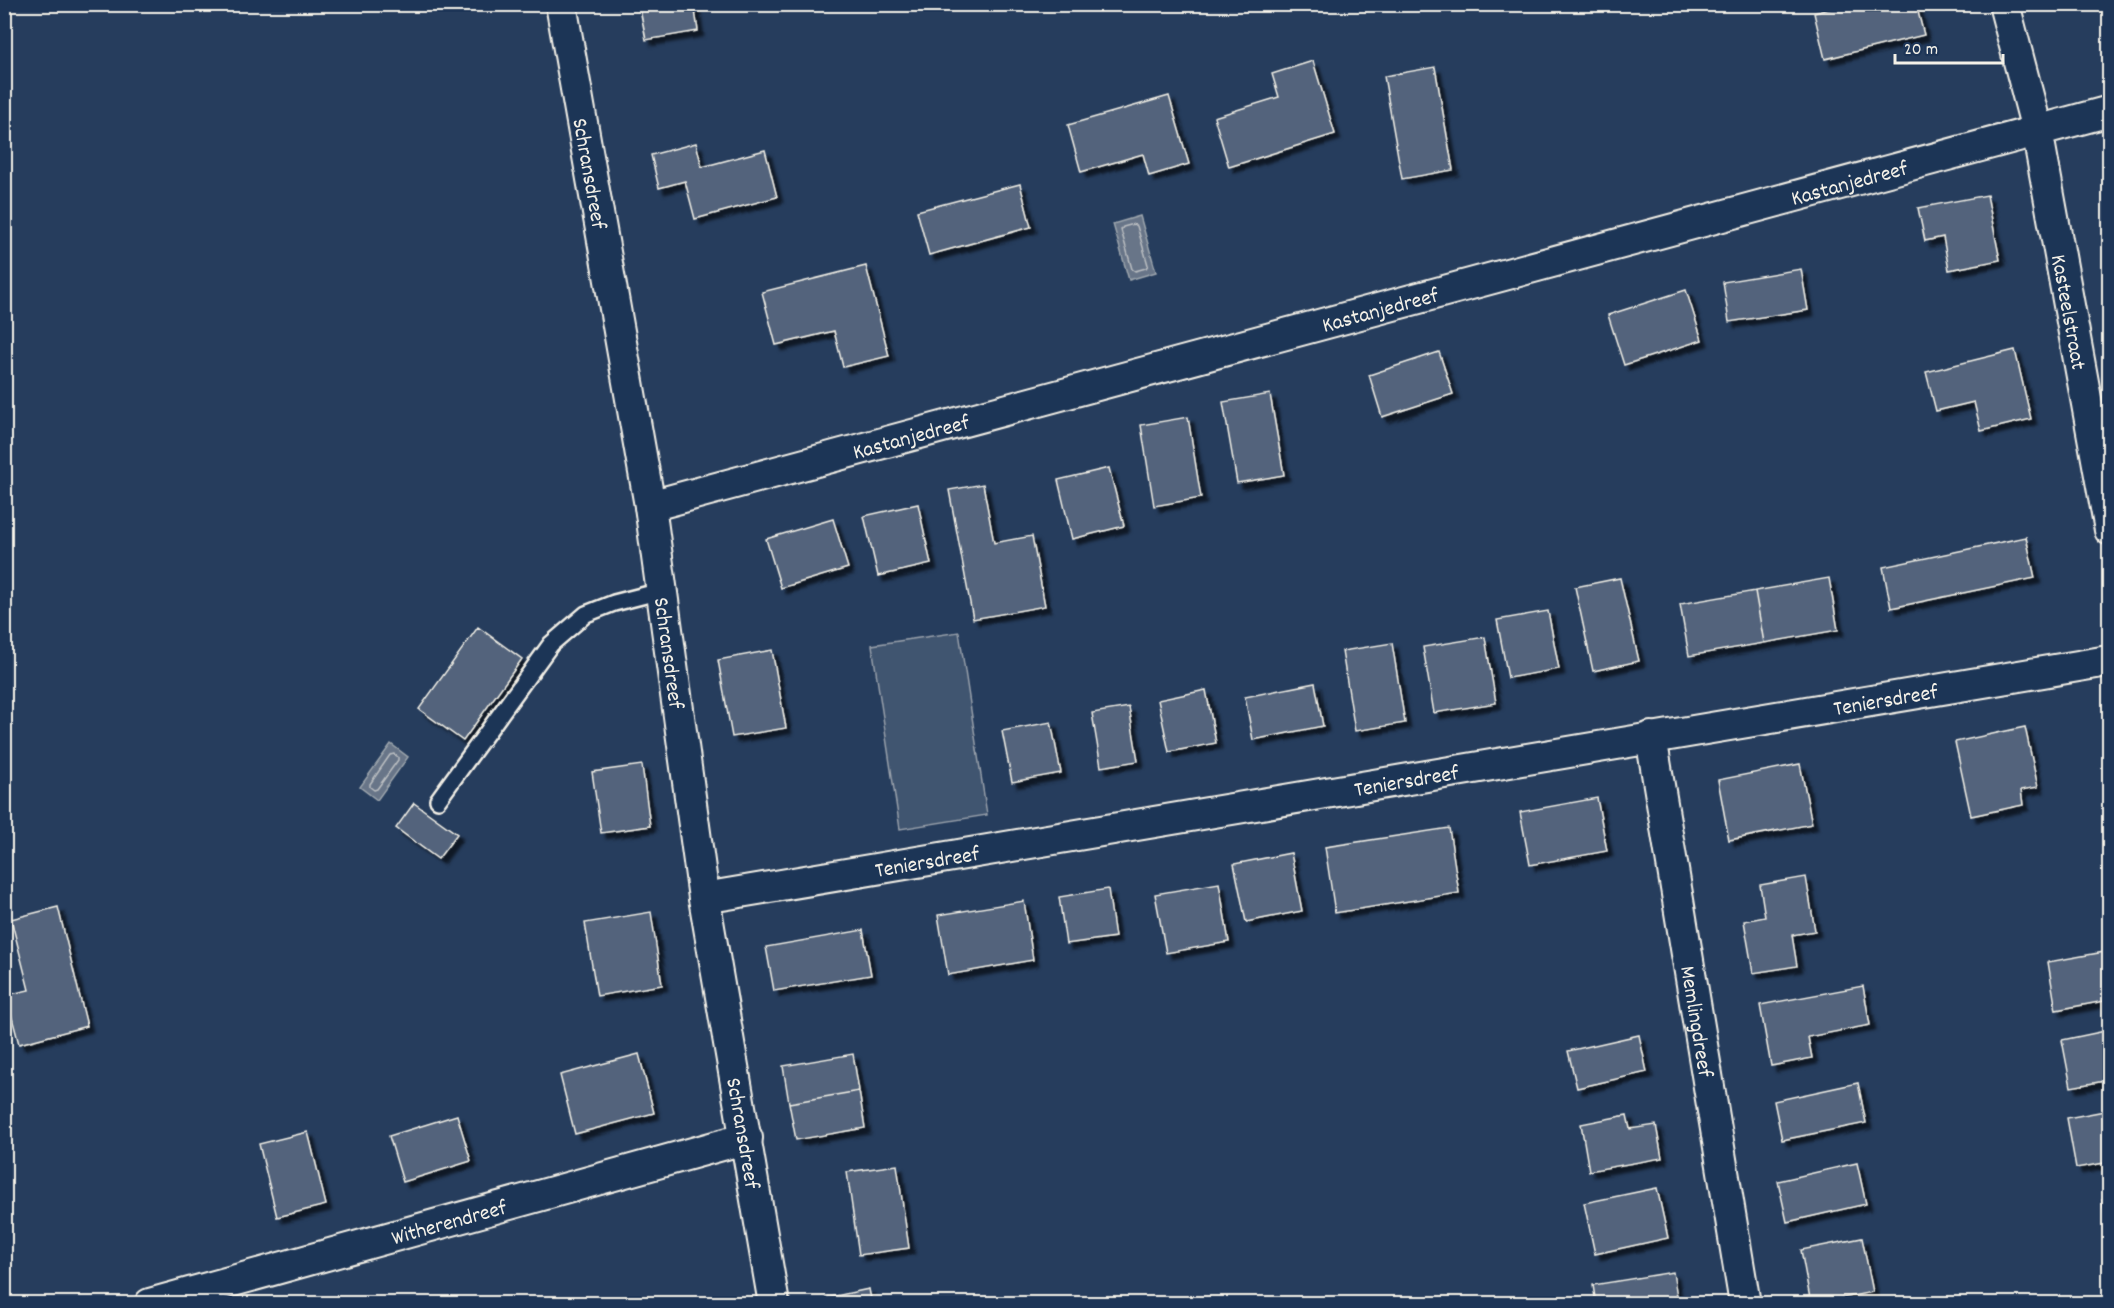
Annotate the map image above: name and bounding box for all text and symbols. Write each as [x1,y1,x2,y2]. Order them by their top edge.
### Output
scale bar [1895,27,2003,65]
text: 20 m [1904,38,1938,63]
street label: Schransdreef [563,116,613,233]
street label: Kastanjedreef [1788,154,1913,216]
street label: Kasteelstraat [2041,252,2092,373]
street label: Kastanjedreef [1319,281,1444,343]
street label: Kastanjedreef [850,408,974,469]
street label: Schransdreef [644,596,690,712]
street label: Teniersdreef [1831,678,1942,726]
street label: Teniersdreef [1352,759,1462,807]
street label: Teniersdreef [873,840,983,888]
street label: Memlingdreef [1670,964,1719,1081]
street label: Schransdreef [716,1076,766,1193]
street label: Witherendreef [389,1193,512,1255]

